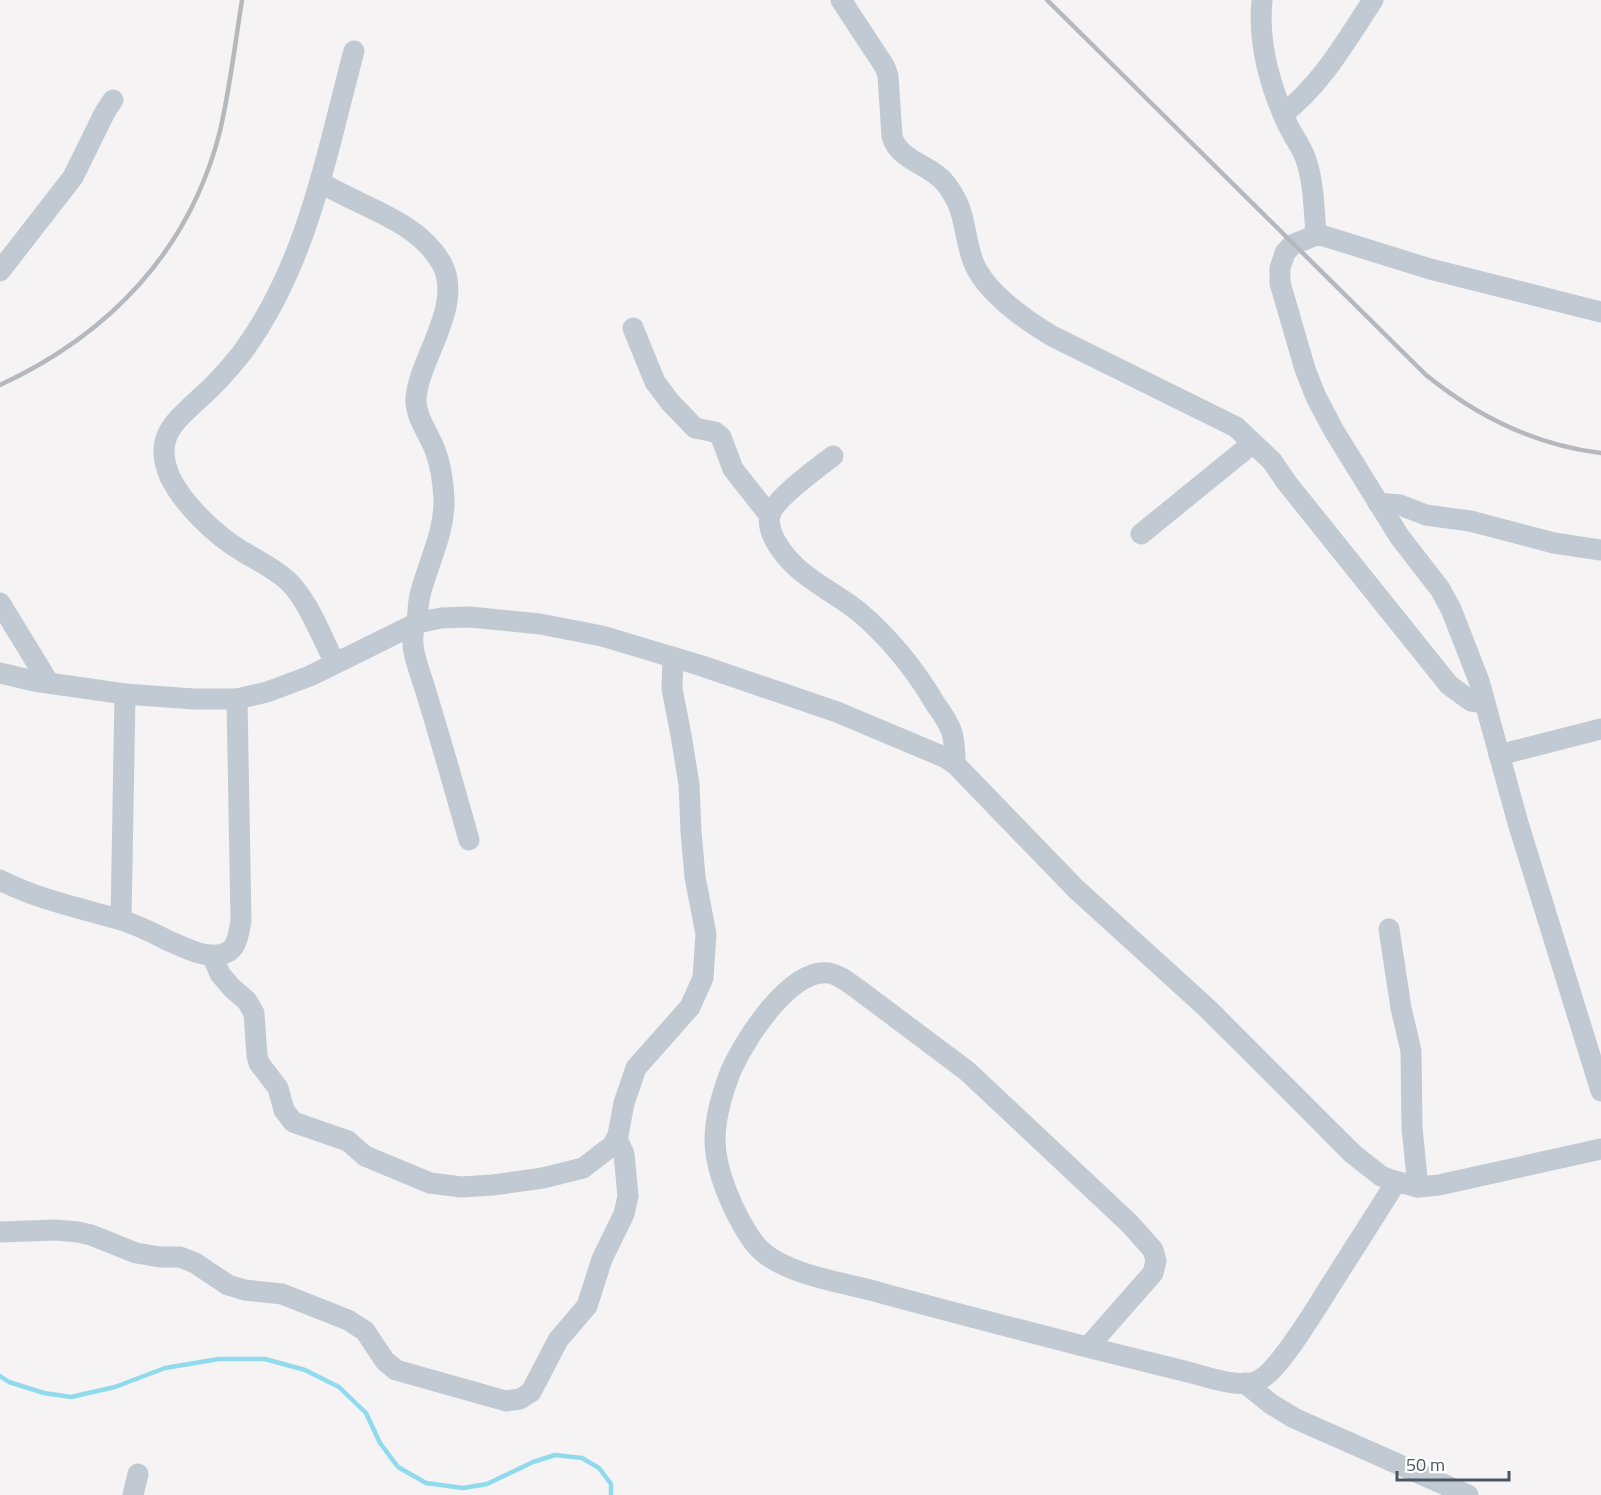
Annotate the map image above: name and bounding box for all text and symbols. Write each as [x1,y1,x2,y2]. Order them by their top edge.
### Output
scale bar [1397,1444,1510,1482]
text: 50 m [1406,1451,1445,1478]

